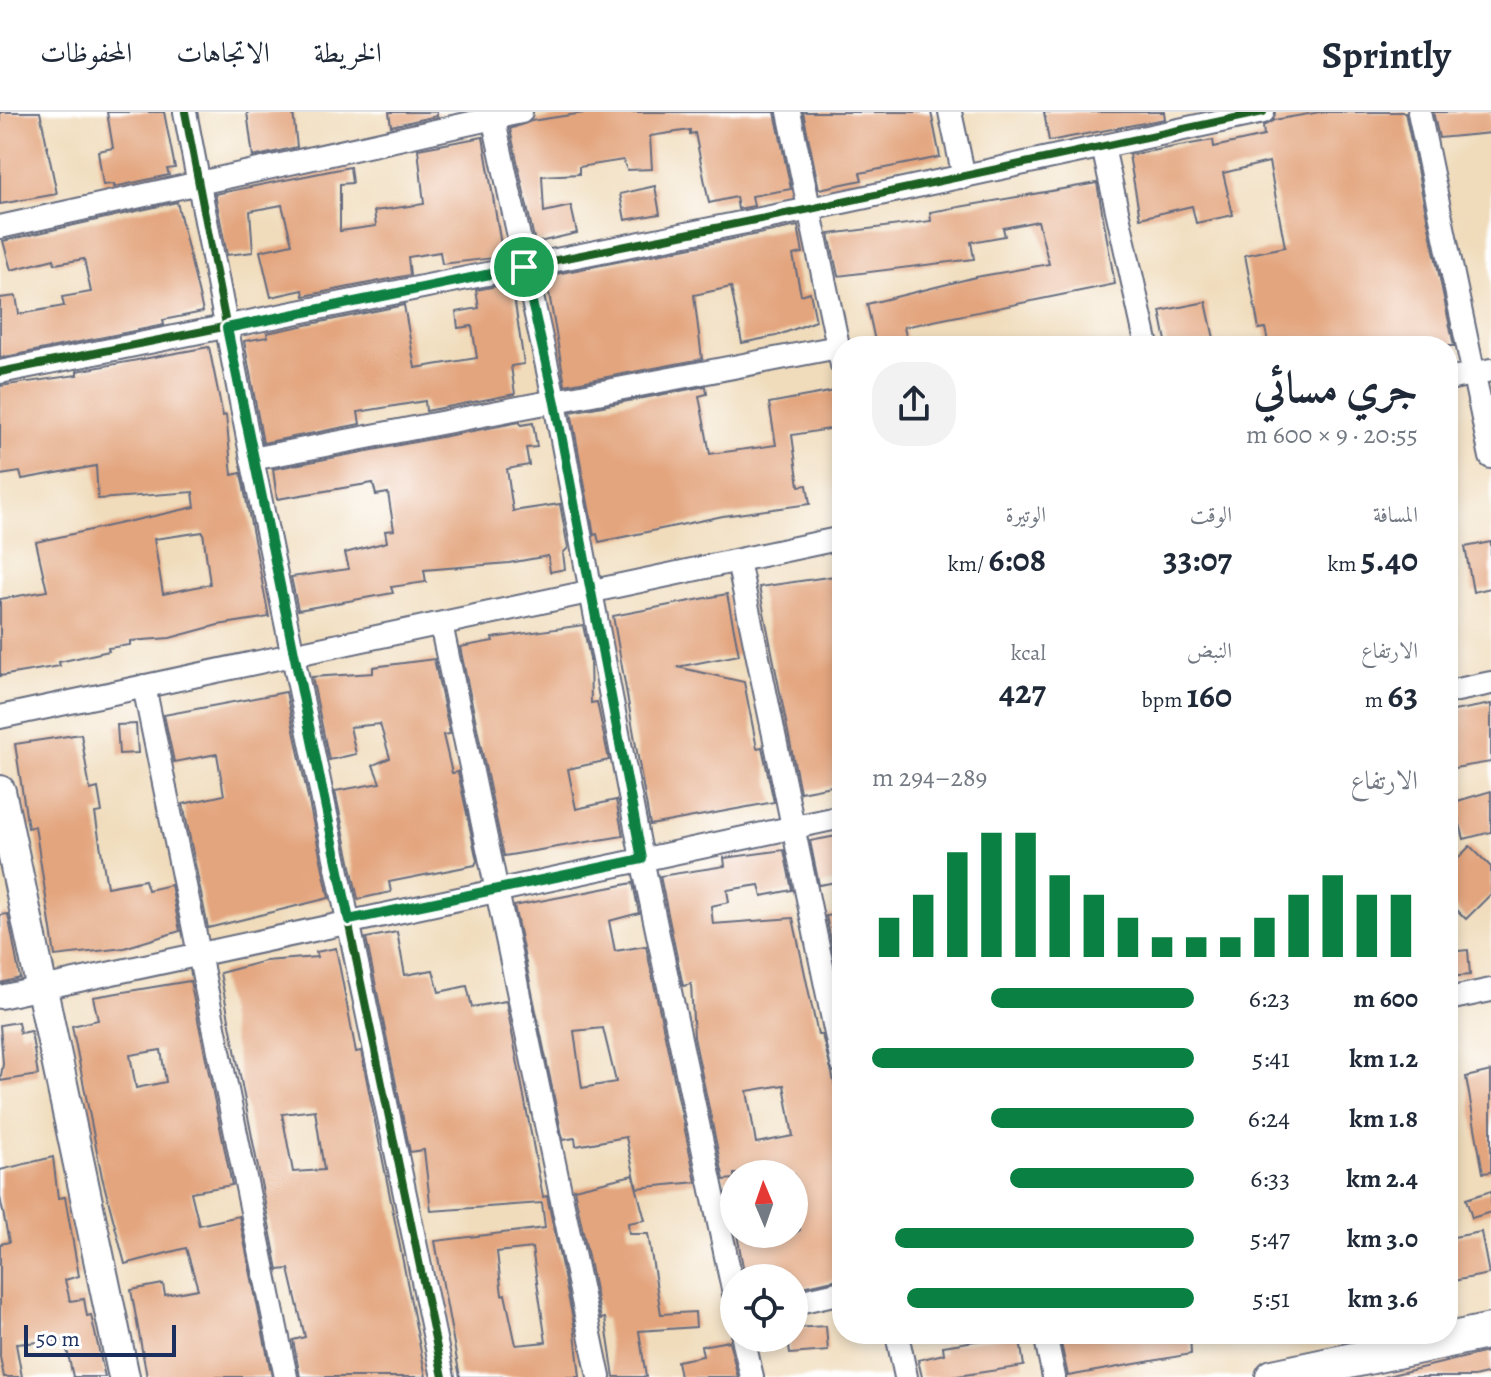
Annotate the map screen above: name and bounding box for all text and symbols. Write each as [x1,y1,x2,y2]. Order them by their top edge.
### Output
text: Sprintly [1322,29,1451,81]
text: المحفوظات [40,34,132,72]
text: الاتجاهات [176,34,270,72]
text: الخريطة [314,34,382,72]
pin [490,233,558,301]
icon: arrive [502,245,546,289]
text: جري مسائي [1254,357,1418,417]
button: share [872,362,956,446]
text: 20:55 · 9 × 600 m [1246,417,1418,452]
text: الوتيرة [1005,500,1046,530]
text: الوقت [1190,500,1232,530]
text: المسافة [1373,500,1418,530]
text: 6:08 [989,536,1046,583]
text: 33:07 [1163,536,1232,583]
text: 5.40 [1361,536,1418,583]
text: /km [948,549,989,579]
text: km [1327,549,1361,579]
text: النبض [1187,636,1232,666]
text: الارتفاع [1361,636,1418,666]
text: kcal [1011,638,1046,668]
text: 427 [999,668,1046,715]
text: 160 [1187,672,1232,719]
text: 63 [1388,672,1418,719]
text: bpm [1141,685,1187,715]
text: m [1365,685,1388,715]
text: 289–294 m [872,760,987,795]
text: الارتفاع [1351,763,1418,798]
text: 6:23 [1249,981,1290,1016]
text: 600 m [1353,981,1418,1016]
text: 5:41 [1252,1041,1290,1076]
text: 1.2 km [1349,1041,1418,1076]
text: 6:24 [1248,1101,1290,1136]
text: 1.8 km [1349,1101,1418,1136]
north arrow [720,1160,808,1248]
map controls [720,1160,808,1352]
text: 6:33 [1250,1161,1290,1196]
text: 2.4 km [1346,1161,1418,1196]
text: 5:47 [1250,1221,1290,1256]
text: 3.0 km [1347,1221,1418,1256]
button: locate [720,1264,808,1352]
text: 5:51 [1253,1281,1290,1316]
text: 3.6 km [1348,1281,1418,1316]
scale bar [24,1321,176,1357]
text: 50 m [36,1324,80,1354]

